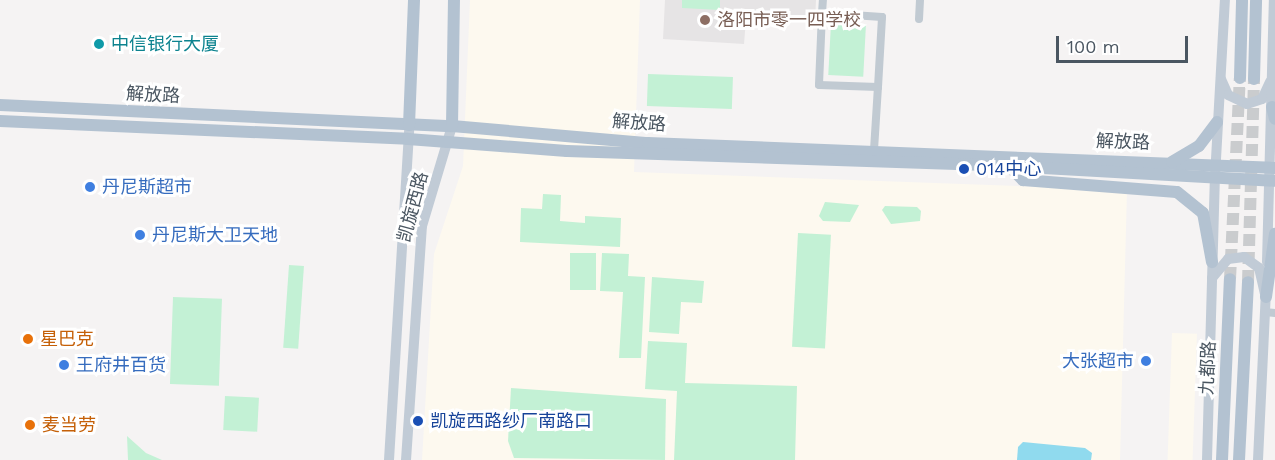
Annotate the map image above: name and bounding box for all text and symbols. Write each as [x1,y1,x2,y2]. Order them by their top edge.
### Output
place label: 洛阳市零一四学校 [717,9,861,31]
marker: 洛阳市零一四学校 [698,13,712,27]
scale bar [1059,24,1191,62]
place label: 中信银行大厦 [111,33,219,55]
text: 100 m [1067,36,1120,57]
marker: 中信银行大厦 [92,37,106,51]
street label: 解放路 [125,83,181,107]
street label: 解放路 [611,110,667,136]
street label: 解放路 [1096,130,1150,154]
place label: 014中心 [976,158,1041,180]
marker: 014中心 [957,162,971,176]
street label: 凯旋西路 [393,169,433,245]
place label: 丹尼斯超市 [102,176,192,198]
marker: 丹尼斯超市 [83,180,97,194]
place label: 丹尼斯大卫天地 [152,224,278,246]
marker: 丹尼斯大卫天地 [133,228,147,242]
place label: 星巴克 [40,328,94,350]
marker: 星巴克 [21,332,35,346]
street label: 九都路 [1196,340,1220,396]
place label: 大张超市 [1062,350,1134,372]
place label: 王府井百货 [76,354,166,376]
marker: 大张超市 [1139,354,1153,368]
marker: 王府井百货 [57,358,71,372]
place label: 凯旋西路纱厂南路口 [430,410,592,432]
place label: 麦当劳 [42,414,96,436]
marker: 凯旋西路纱厂南路口 [411,414,425,428]
marker: 麦当劳 [23,418,37,432]

